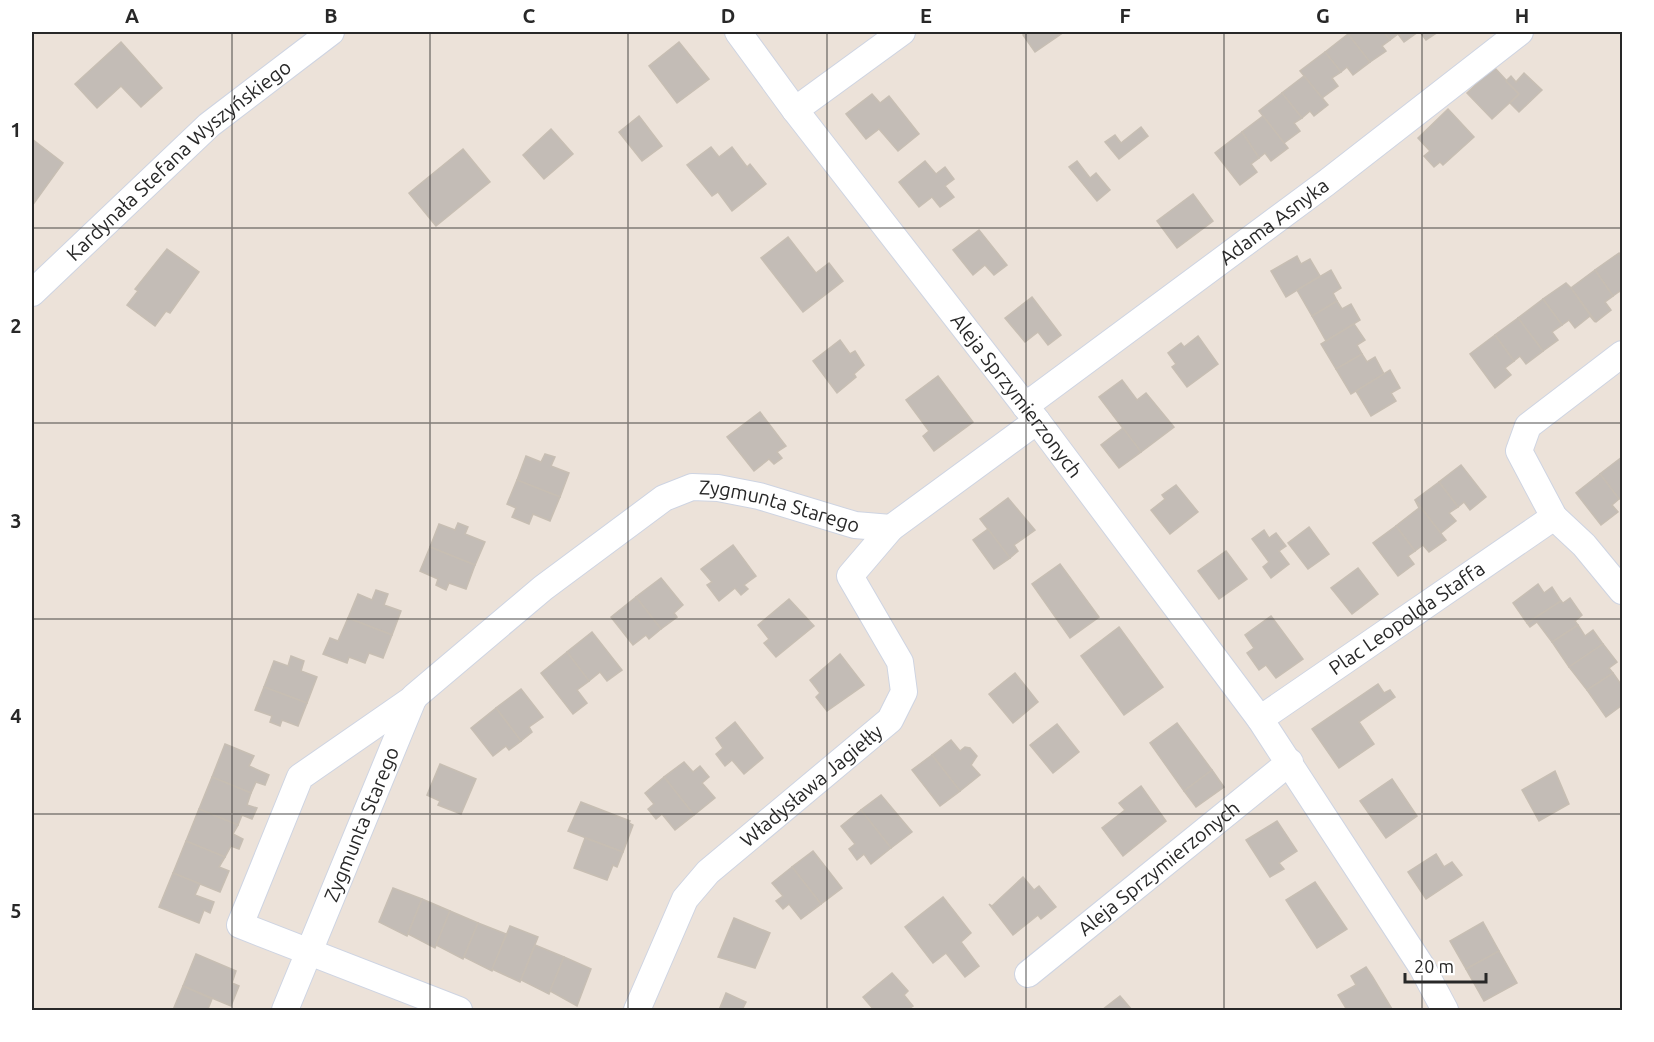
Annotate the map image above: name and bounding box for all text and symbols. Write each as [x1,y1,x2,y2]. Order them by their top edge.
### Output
text: A [125,4,139,27]
text: B [324,4,338,27]
text: C [523,4,536,27]
text: D [721,4,735,27]
text: E [920,4,932,27]
text: F [1119,4,1131,27]
text: G [1316,4,1330,27]
text: H [1515,4,1529,27]
street label: Kardynała Stefana Wyszyńskiego [61,55,295,265]
text: 1 [10,118,22,141]
street label: Adama Asnyka [1215,173,1333,269]
street label: Aleja Sprzymierzonych [947,309,1087,482]
text: 2 [10,314,22,337]
street label: Zygmunta Starego [699,475,863,537]
text: 3 [10,509,22,532]
street label: Plac Leopolda Staffa [1324,556,1489,679]
text: 4 [10,704,22,727]
street label: Władysława Jagiełły [735,719,887,851]
street label: Zygmunta Starego [319,743,403,905]
street label: Aleja Sprzymierzonych [1073,796,1244,940]
text: 5 [10,899,22,922]
scale bar [1405,946,1486,984]
text: 20 m [1414,956,1454,976]

